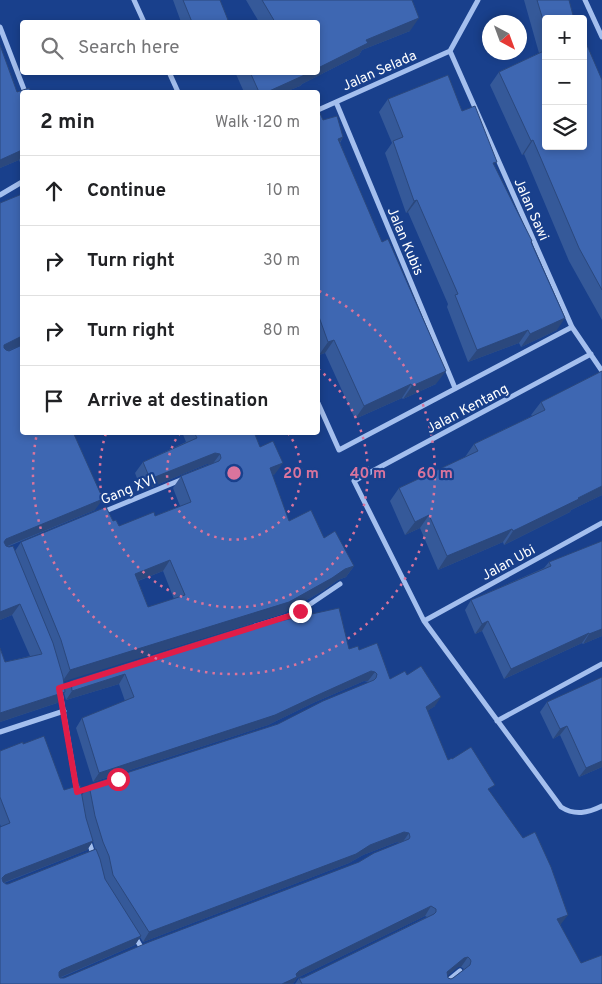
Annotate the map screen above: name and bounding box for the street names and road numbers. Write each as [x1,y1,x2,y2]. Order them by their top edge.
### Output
street label: Jalan Selada [340,47,419,95]
street label: Jalan Sawi [509,176,552,243]
street label: Jalan Kubis [383,205,427,278]
street label: Jalan Kentang [424,381,512,438]
street label: Gang XVI [98,472,159,509]
street label: Jalan Ubi [479,542,538,585]

